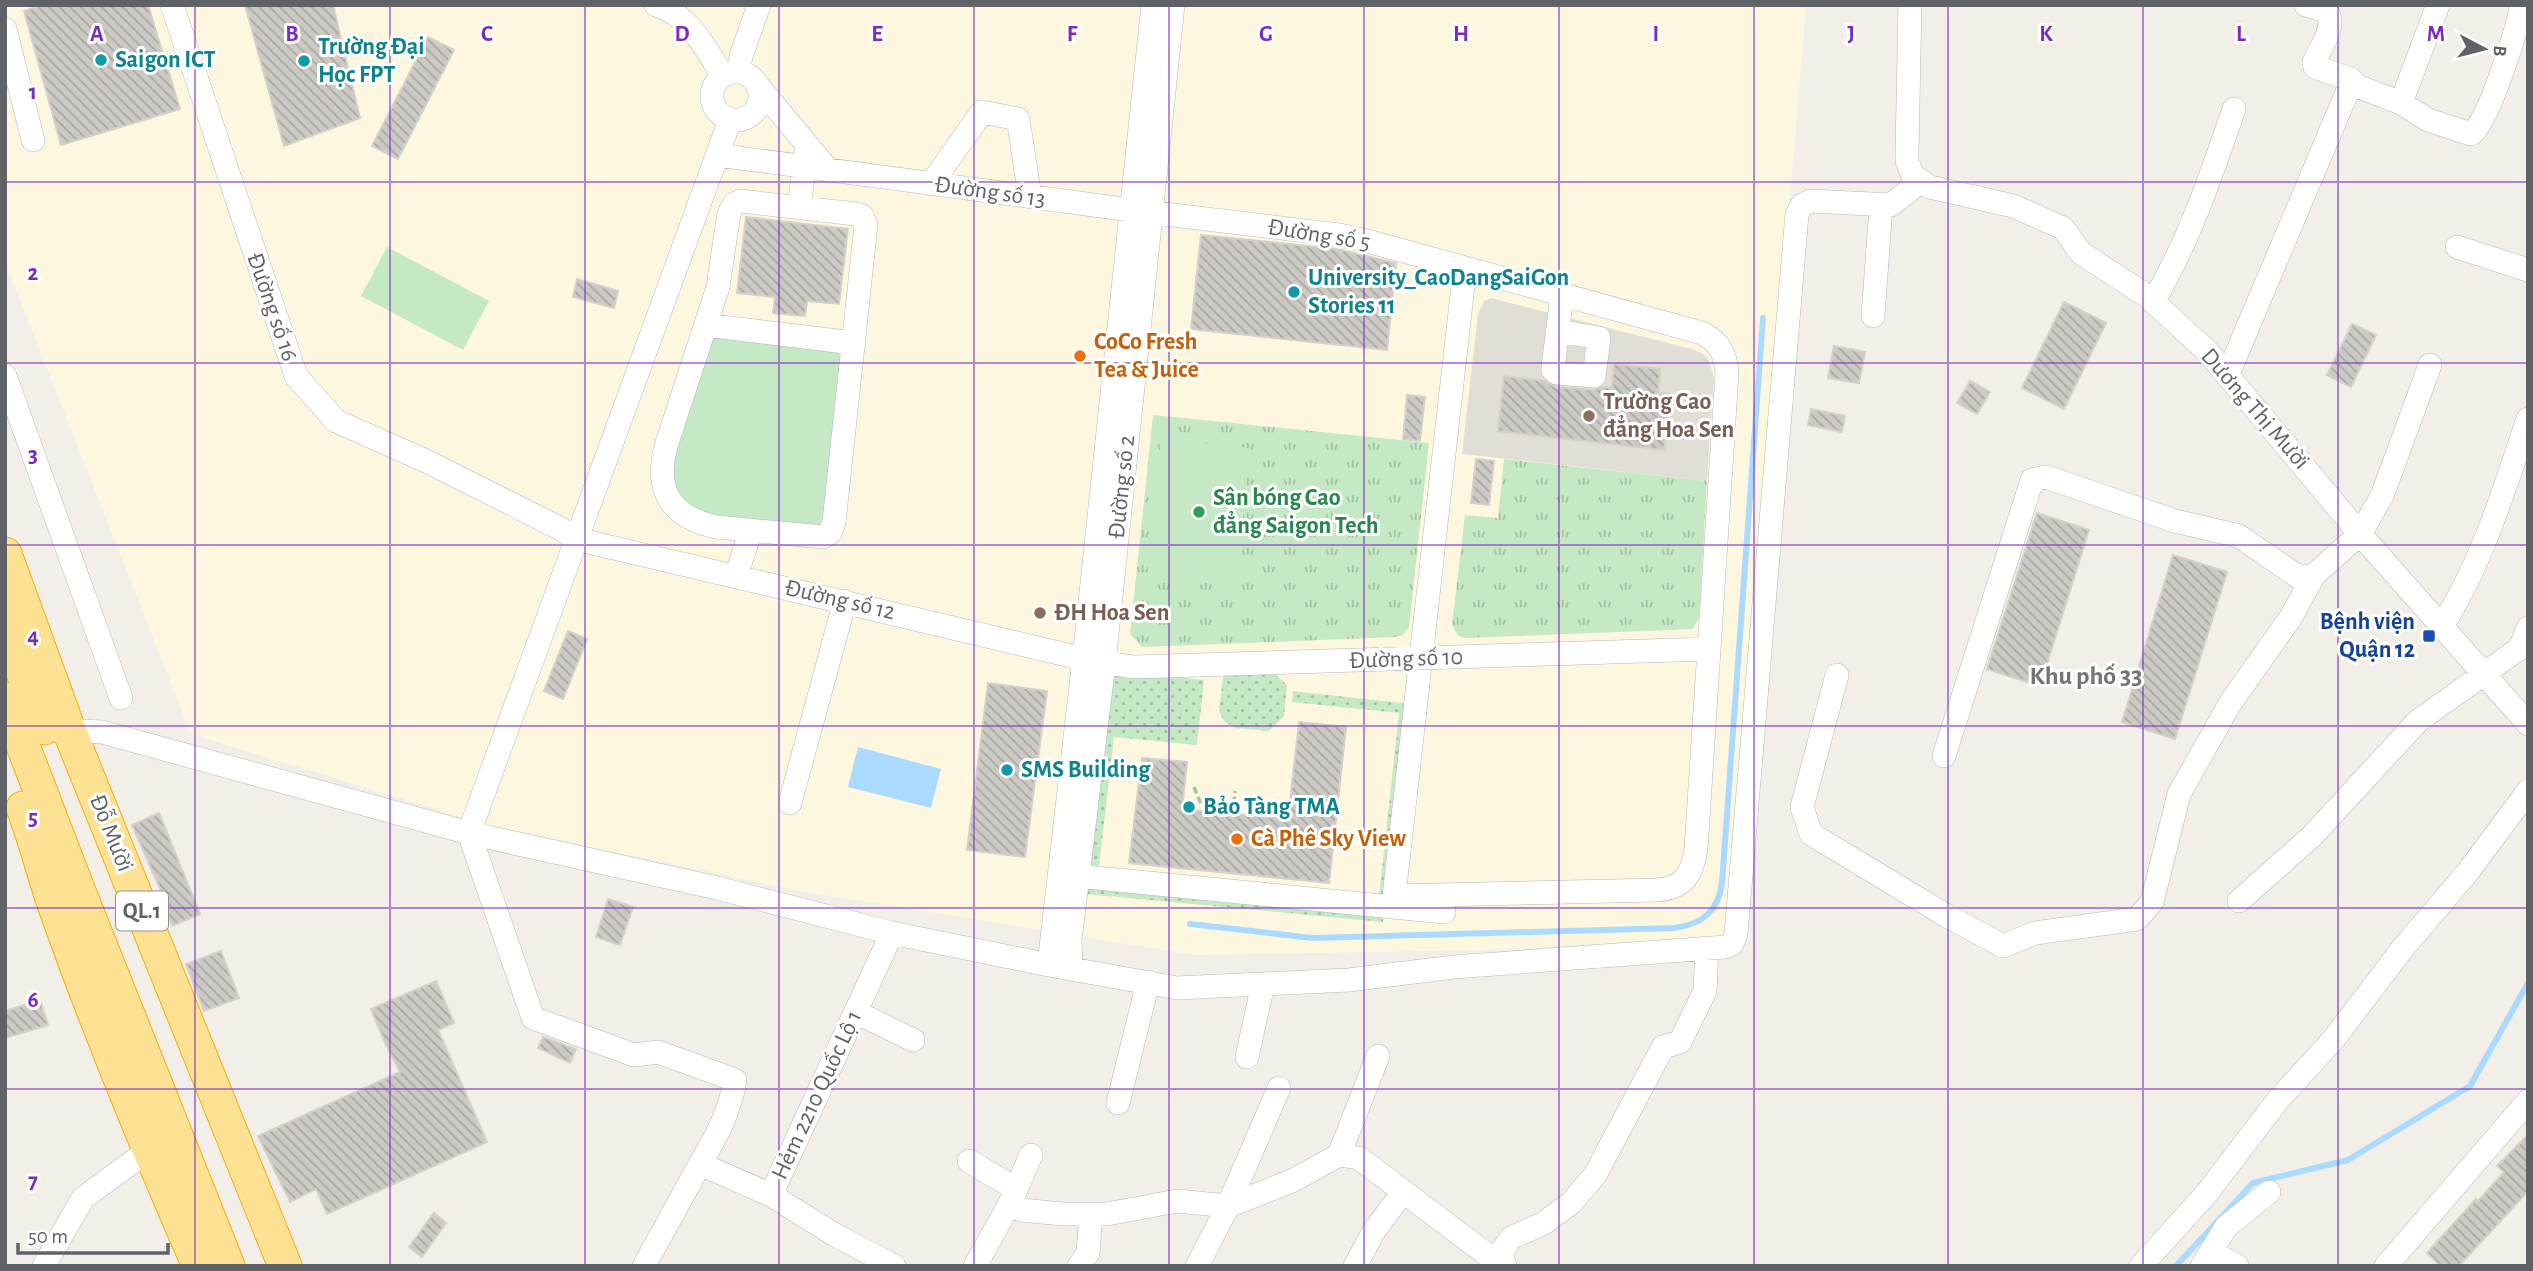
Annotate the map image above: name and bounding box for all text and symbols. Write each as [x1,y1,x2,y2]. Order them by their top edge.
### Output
north arrow [2449,14,2519,84]
text: A [90,23,104,46]
text: B [285,23,299,46]
text: C [481,23,493,46]
text: D [674,23,690,46]
text: E [871,23,883,46]
text: F [1067,23,1078,46]
text: G [1259,23,1273,46]
text: H [1453,23,1469,46]
text: I [1653,23,1659,46]
text: J [1847,23,1855,46]
text: K [2039,23,2053,46]
text: L [2236,23,2246,46]
text: M [2427,23,2445,46]
place label: Trường Đại Học FPT [318,35,425,87]
text: B [2489,44,2509,58]
place label: Saigon ICT [115,48,216,72]
marker: Saigon ICT [93,52,109,68]
marker: Trường Đại Học FPT [296,53,312,69]
text: 1 [29,81,37,104]
street label: Đường số 13 [933,172,1047,212]
street label: Đường số 5 [1266,215,1372,255]
street label: Đường số 16 [242,250,302,364]
text: 2 [28,262,39,285]
place label: University_CaoDangSaiGon Stories 11 [1308,266,1569,318]
marker: University_CaoDangSaiGon Stories 11 [1286,284,1302,300]
place label: CoCo Fresh Tea & Juice [1094,330,1199,382]
street label: Dương Thị Mười [2196,344,2314,474]
marker: CoCo Fresh Tea & Juice [1072,348,1088,364]
place label: Trường Cao đẳng Hoa Sen [1603,390,1734,442]
marker: Trường Cao đẳng Hoa Sen [1581,408,1597,424]
street label: Đường số 2 [1105,434,1139,540]
text: 3 [28,444,38,467]
place label: Sân bóng Cao đẳng Saigon Tech [1213,486,1379,538]
marker: Sân bóng Cao đẳng Saigon Tech [1191,504,1207,520]
street label: Đường số 12 [782,576,898,624]
place label: ĐH Hoa Sen [1054,601,1169,625]
marker: ĐH Hoa Sen [1032,605,1048,621]
place label: Bệnh viện Quận 12 [2320,610,2415,662]
text: 4 [27,625,39,648]
marker: Bệnh viện Quận 12 [2421,628,2437,644]
street label: Đường số 10 [1348,645,1464,673]
district label: Khu phố 33 [2029,663,2143,689]
place label: SMS Building [1021,758,1151,782]
marker: SMS Building [999,762,1015,778]
street label: Đỗ Mười [85,791,138,875]
place label: Bảo Tàng TMA [1203,795,1340,819]
marker: Bảo Tàng TMA [1181,799,1197,815]
text: 5 [28,807,38,830]
place label: Cà Phê Sky View [1251,827,1406,851]
marker: Cà Phê Sky View [1229,831,1245,847]
road number: QL.1 [116,891,168,930]
text: 6 [27,989,39,1012]
street label: Hẻm 2210 Quốc Lộ 1 [767,1007,867,1183]
text: 7 [28,1170,38,1193]
scale bar [18,1212,168,1256]
text: 50 m [28,1226,68,1247]

